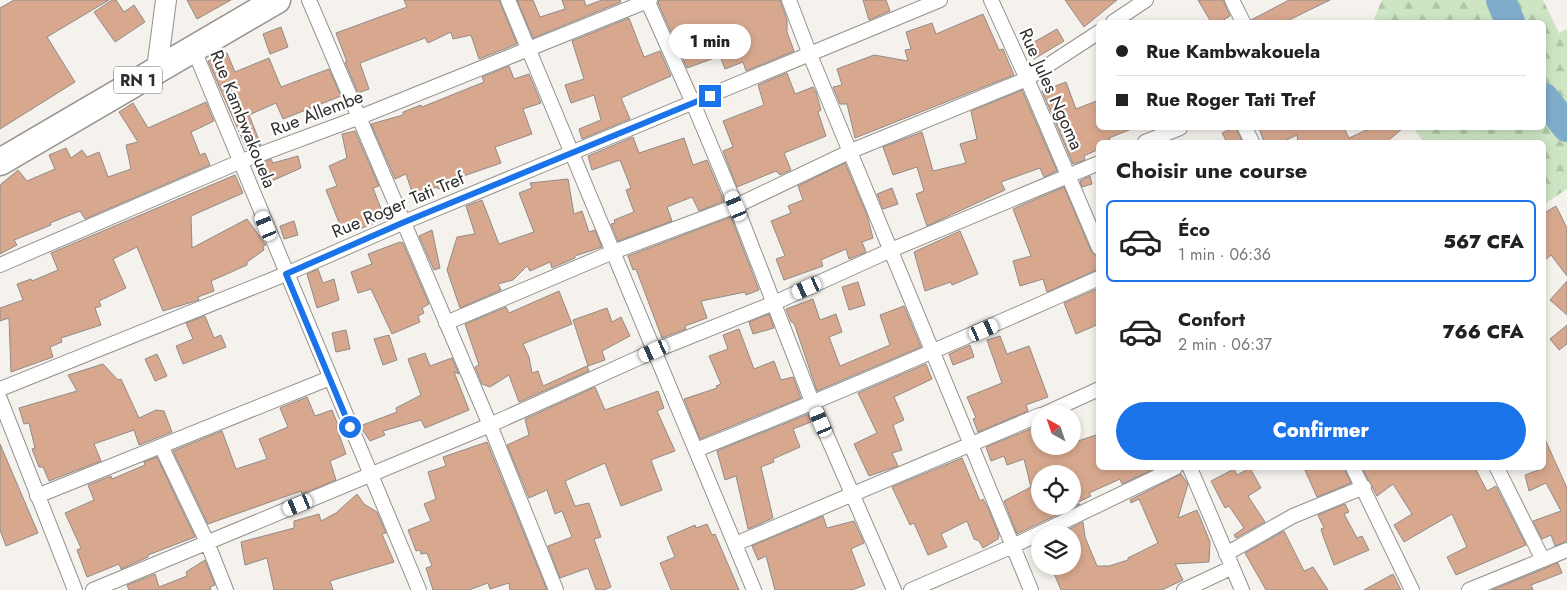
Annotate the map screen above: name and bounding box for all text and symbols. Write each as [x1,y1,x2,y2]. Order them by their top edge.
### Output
callout: 1 min [669,23,751,58]
street label: Rue Jules Ngoma [1013,24,1089,154]
text: 1 min [690,30,730,53]
text: Rue Kambwakouela [1146,38,1320,65]
street label: Rue Kambwakouela [203,46,283,192]
road number: RN 1 [114,66,162,94]
street label: Rue Allembe [267,83,367,143]
route end [699,85,721,107]
text: Rue Roger Tati Tref [1146,86,1315,113]
text: Choisir une course [1116,154,1307,186]
street label: Rue Roger Tati Tref [328,165,469,245]
car [723,189,748,223]
car [253,209,278,243]
text: Éco [1178,216,1210,243]
icon: car [1118,219,1163,264]
text: 567 CFA [1443,228,1524,255]
text: 1 min · 06:36 [1178,243,1271,266]
car [790,275,823,301]
text: Confort [1178,306,1245,333]
icon: car [1118,309,1163,354]
car [967,317,1000,343]
text: 766 CFA [1443,318,1524,345]
text: 2 min · 06:37 [1178,333,1272,356]
car [637,338,670,364]
button: Confirmer [1116,402,1526,460]
car [808,405,833,439]
north arrow [1031,405,1081,455]
map controls [1031,405,1081,575]
route start [339,416,361,438]
button: locate [1031,465,1081,515]
car [281,492,314,518]
button: layers [1031,525,1081,575]

